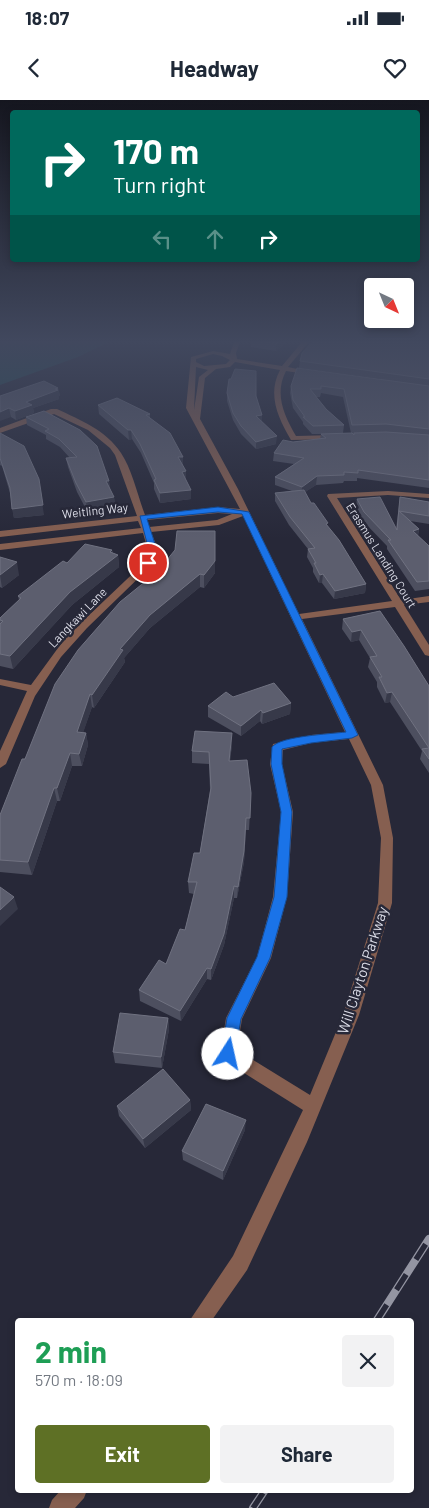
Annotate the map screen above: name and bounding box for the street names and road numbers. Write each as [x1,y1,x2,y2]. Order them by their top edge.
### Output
street label: Weitling Way [61,500,129,520]
street label: Erasmus Landing Court [344,500,420,610]
street label: Langkawi Lane [45,584,109,650]
street label: Will Clayton Parkway [333,904,391,1036]

